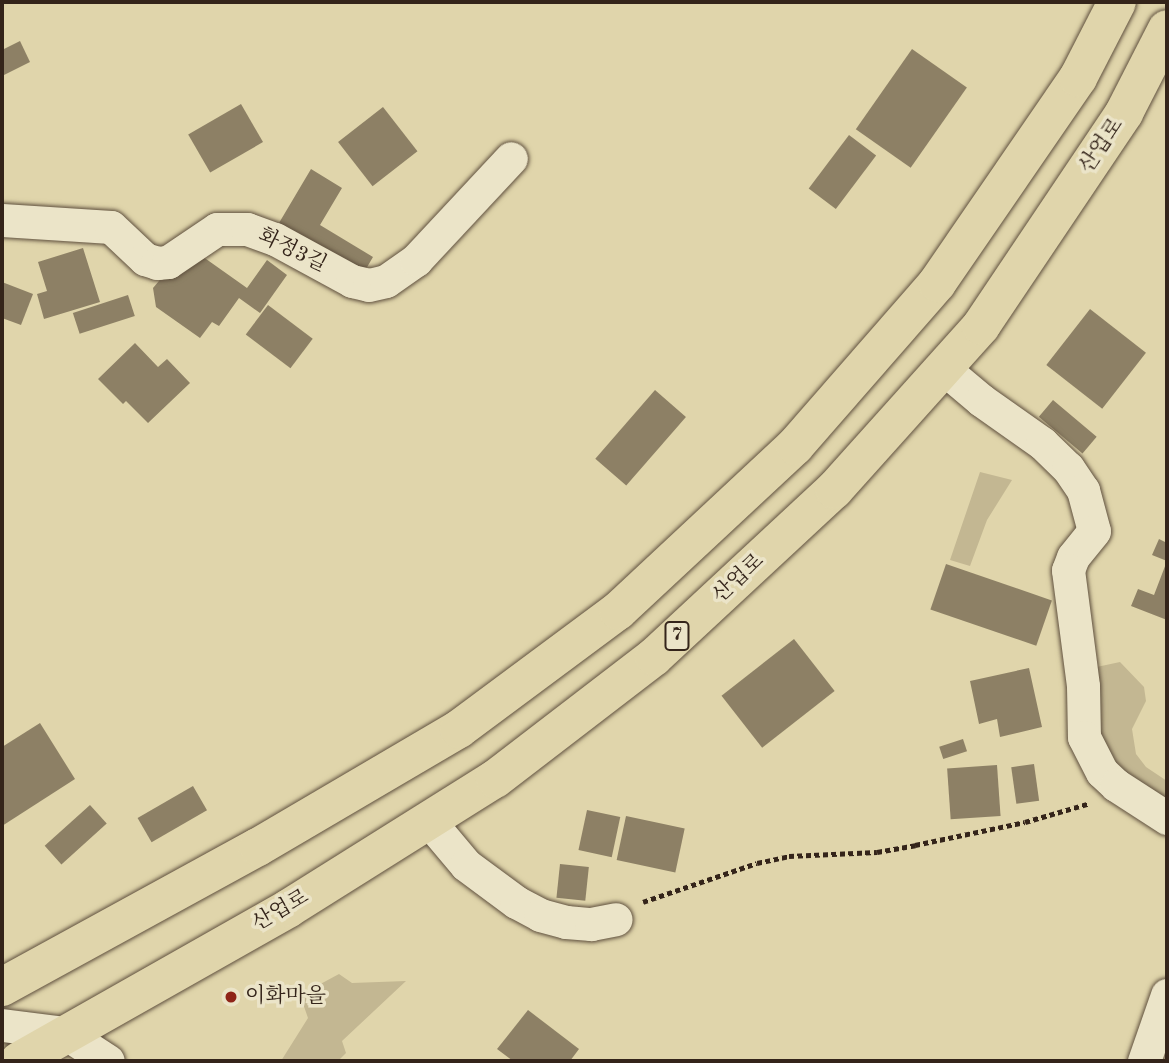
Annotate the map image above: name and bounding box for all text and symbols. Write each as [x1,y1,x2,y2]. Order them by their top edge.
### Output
street label: 산업로 [1075,114,1129,178]
street label: 화정3길 [254,224,330,278]
street label: 산업로 [708,549,770,609]
road number: 7 [663,621,691,652]
street label: 산업로 [248,885,314,937]
place label: 이화마을 [245,984,326,1010]
marker: 이화마을 [223,989,239,1005]

